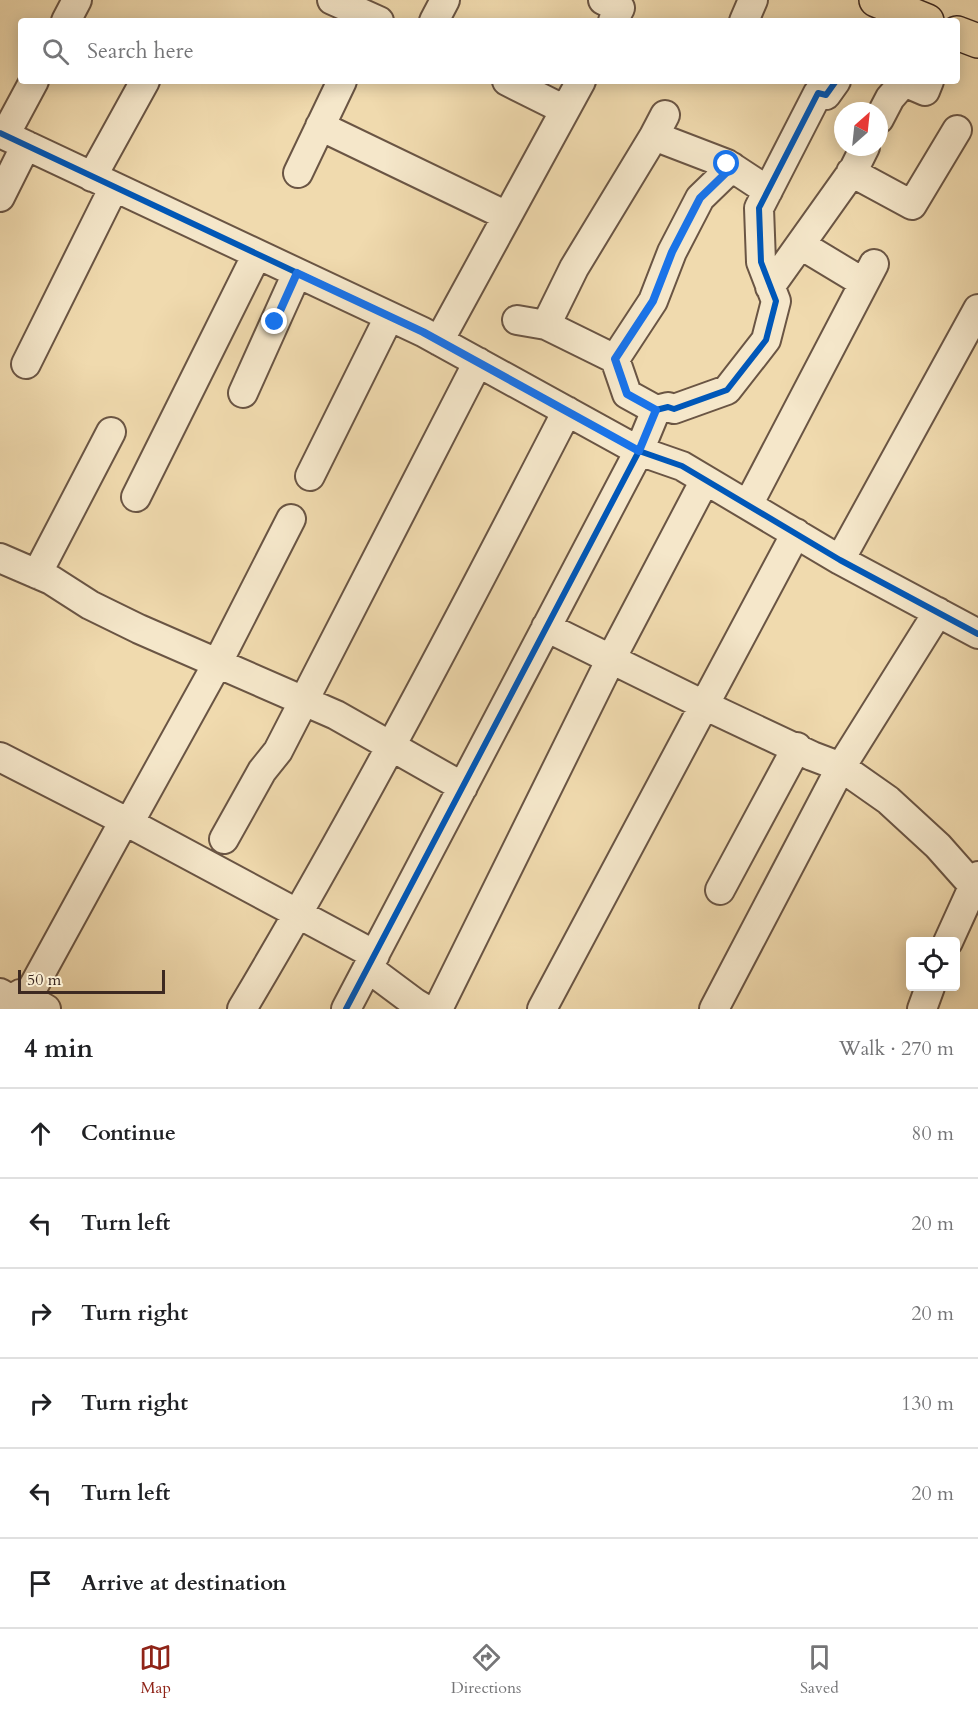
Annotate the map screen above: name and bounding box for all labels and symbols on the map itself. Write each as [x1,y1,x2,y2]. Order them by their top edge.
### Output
north arrow [834,102,888,156]
route start [713,150,739,176]
route end [261,308,287,334]
scale bar [18,967,165,995]

